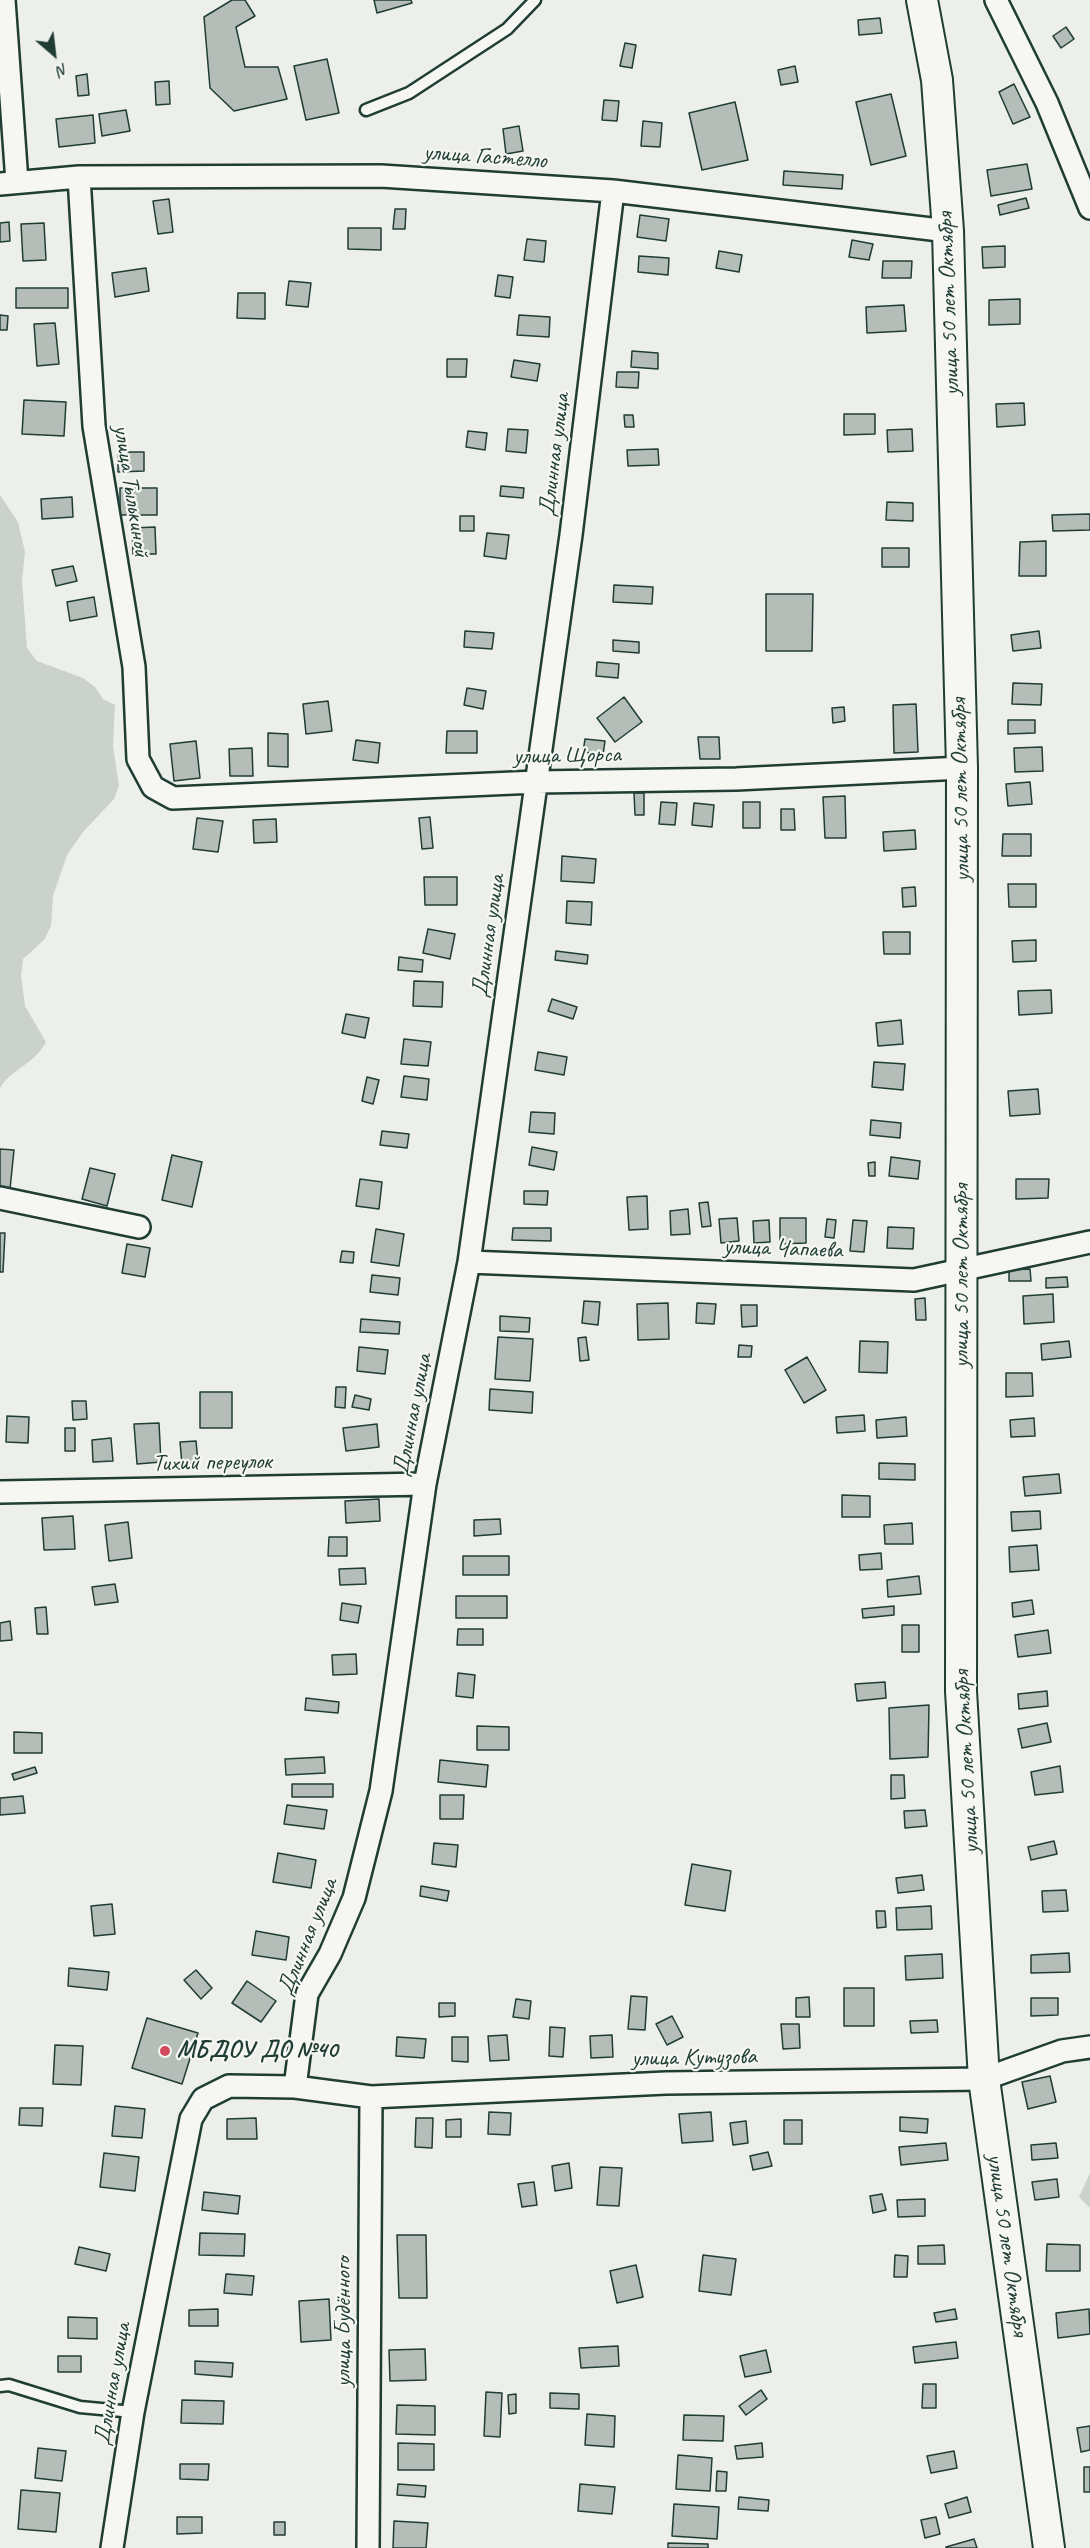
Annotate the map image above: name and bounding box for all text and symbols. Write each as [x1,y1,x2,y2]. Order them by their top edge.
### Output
north arrow [24,24,84,84]
text: N [53,59,72,81]
street label: улица Гастелло [422,138,548,176]
street label: улица 50 лет Октября [931,212,967,396]
street label: Длинная улица [533,392,577,518]
street label: улица Тылькиной [106,423,156,559]
street label: улица 50 лет Октября [945,698,977,882]
street label: улица Щорса [513,741,621,771]
street label: Длинная улица [466,873,512,999]
street label: улица 50 лет Октября [948,1184,976,1368]
street label: улица Чапаева [723,1233,843,1265]
street label: Длинная улица [387,1351,439,1479]
street label: Тихий переулок [152,1448,272,1478]
street label: улица 50 лет Октября [948,1669,986,1855]
street label: Длинная улица [271,1874,345,2000]
place label: МБДОУ ДО №40 [177,2037,338,2065]
street label: улица Кутузова [631,2043,757,2073]
marker: МБДОУ ДО №40 [158,2044,172,2058]
street label: улица 50 лет Октября [980,2152,1034,2338]
street label: улица Будённого [330,2257,358,2387]
street label: Длинная улица [88,2320,138,2448]

